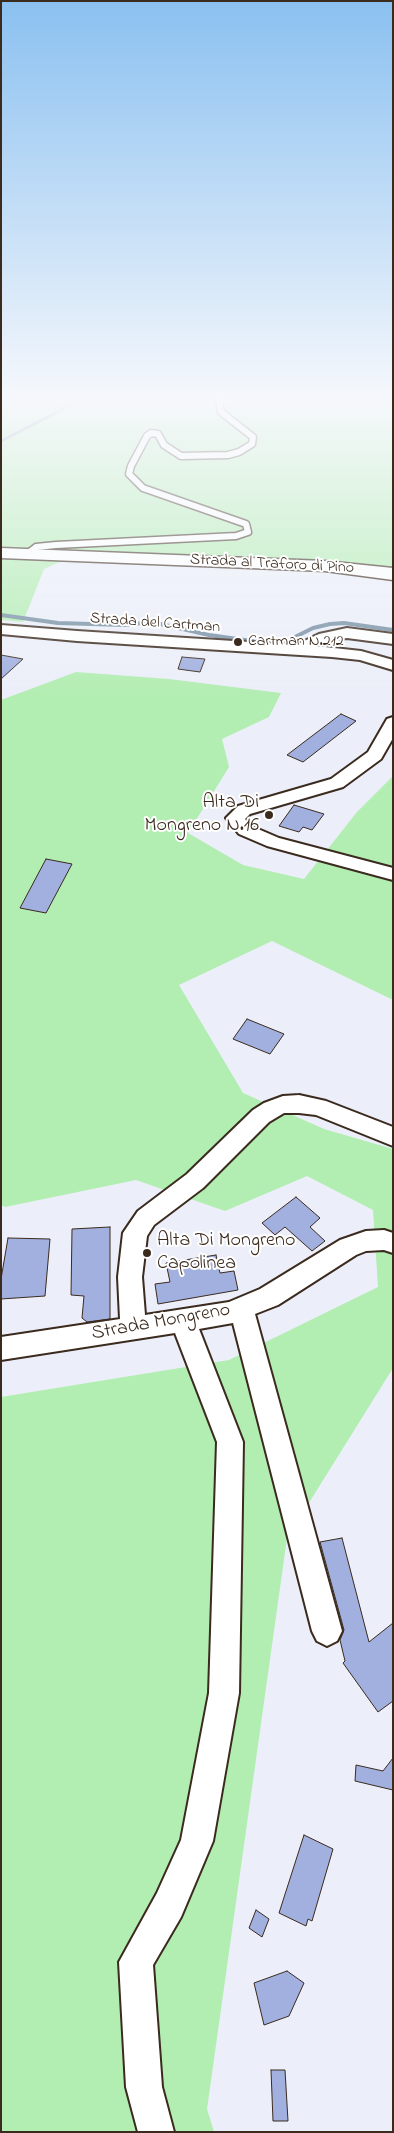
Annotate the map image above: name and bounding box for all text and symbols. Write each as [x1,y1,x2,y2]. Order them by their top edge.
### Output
street label: Strada al Traforo di Pino [189,551,355,579]
street label: Strada del Cartman [89,610,221,638]
place label: Cartman N.212 [248,632,344,652]
marker: Cartman N.212 [232,636,244,648]
place label: Alta Di Mongreno N.16 [144,792,259,839]
marker: Alta Di Mongreno N.16 [263,809,275,821]
place label: Alta Di Mongreno Capolinea [157,1230,295,1277]
marker: Alta Di Mongreno Capolinea [141,1247,153,1259]
street label: Strada Mongreno [90,1299,232,1347]

